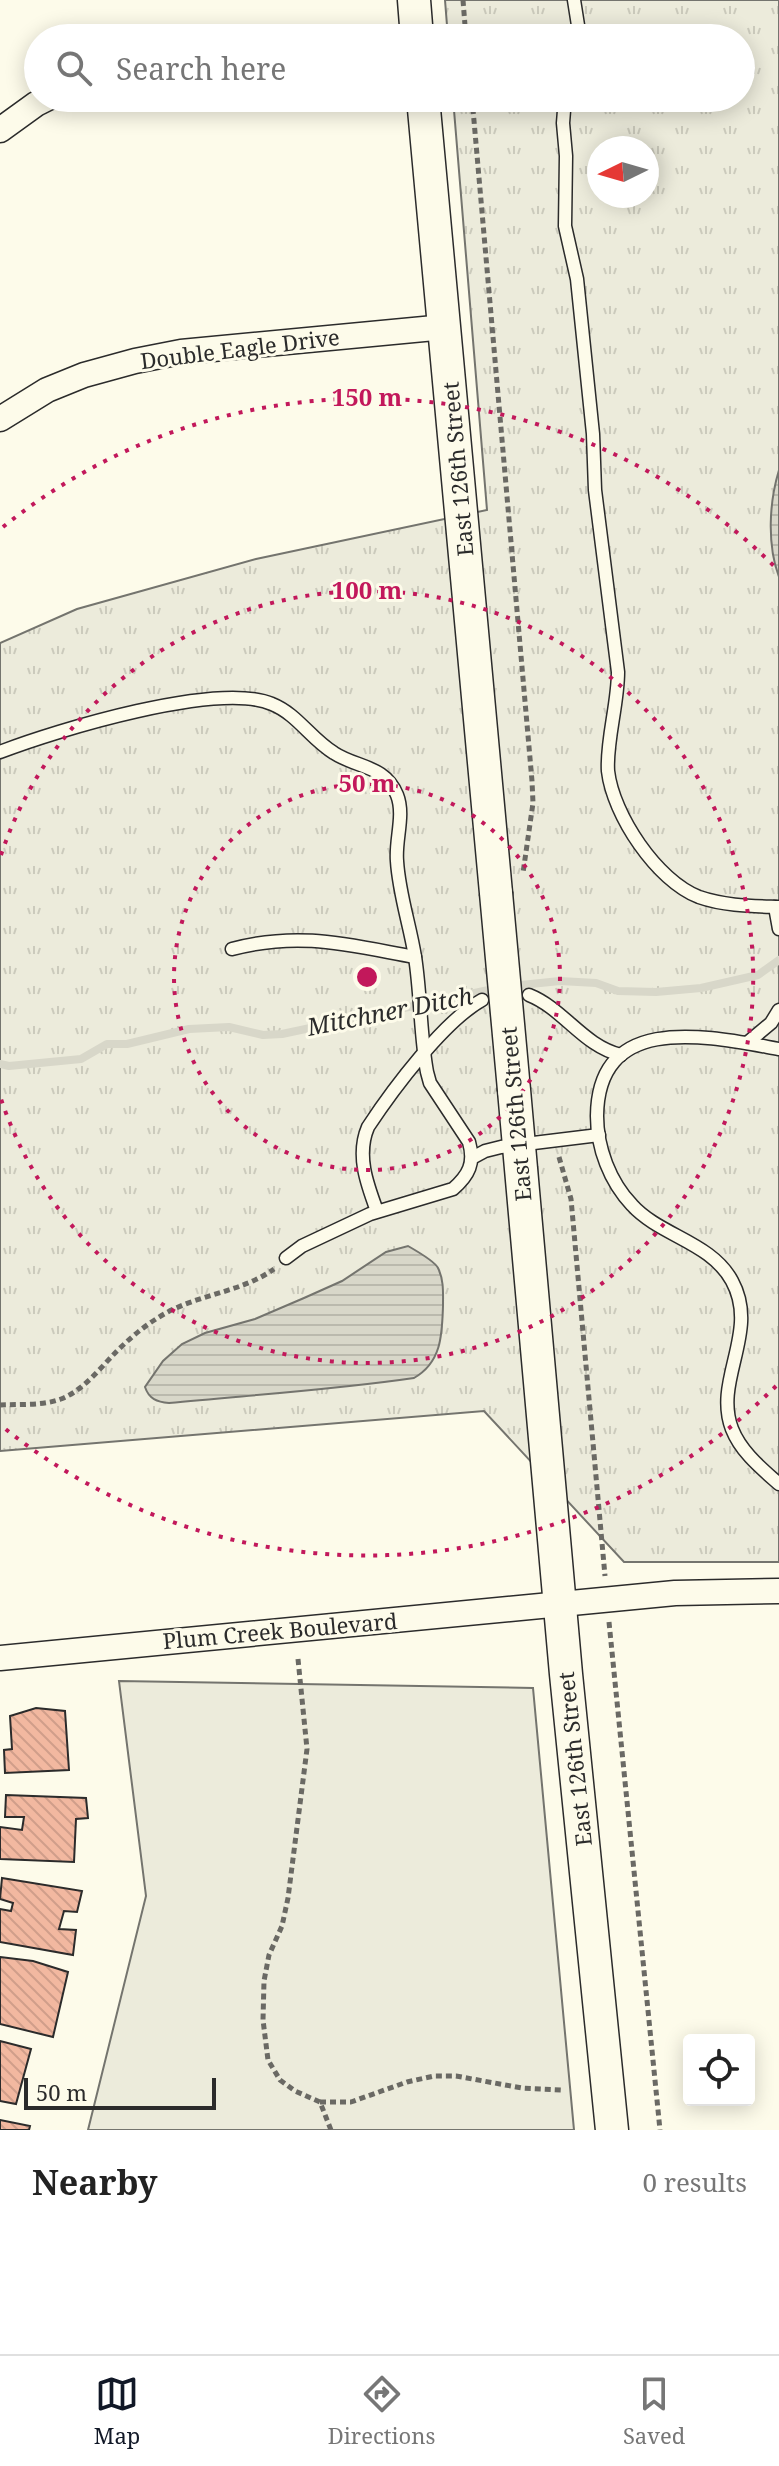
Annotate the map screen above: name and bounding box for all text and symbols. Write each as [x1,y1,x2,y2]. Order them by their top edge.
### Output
search box [24,24,755,112]
icon: search [52,46,96,90]
text: Search here [116,48,286,89]
north arrow [587,136,659,208]
street label: Double Eagle Drive [138,321,341,375]
text: 150 m [332,380,403,413]
street label: East 126th Street [434,380,480,558]
text: 100 m [332,573,403,606]
text: 50 m [338,766,396,799]
centre of rings [353,963,381,991]
water label: Mitchner Ditch [303,978,475,1043]
street label: East 126th Street [492,1025,538,1203]
street label: Plum Creek Boulevard [161,1605,399,1655]
street label: East 126th Street [550,1670,598,1848]
map controls [683,2034,755,2106]
button: locate [683,2034,755,2106]
scale bar [24,2074,216,2110]
text: 50 m [36,2077,87,2107]
text: Nearby [32,2159,158,2205]
text: 0 results [642,2164,747,2200]
tab: Map [94,2372,140,2450]
tab: Directions [328,2372,435,2450]
tab: Saved [623,2372,685,2450]

